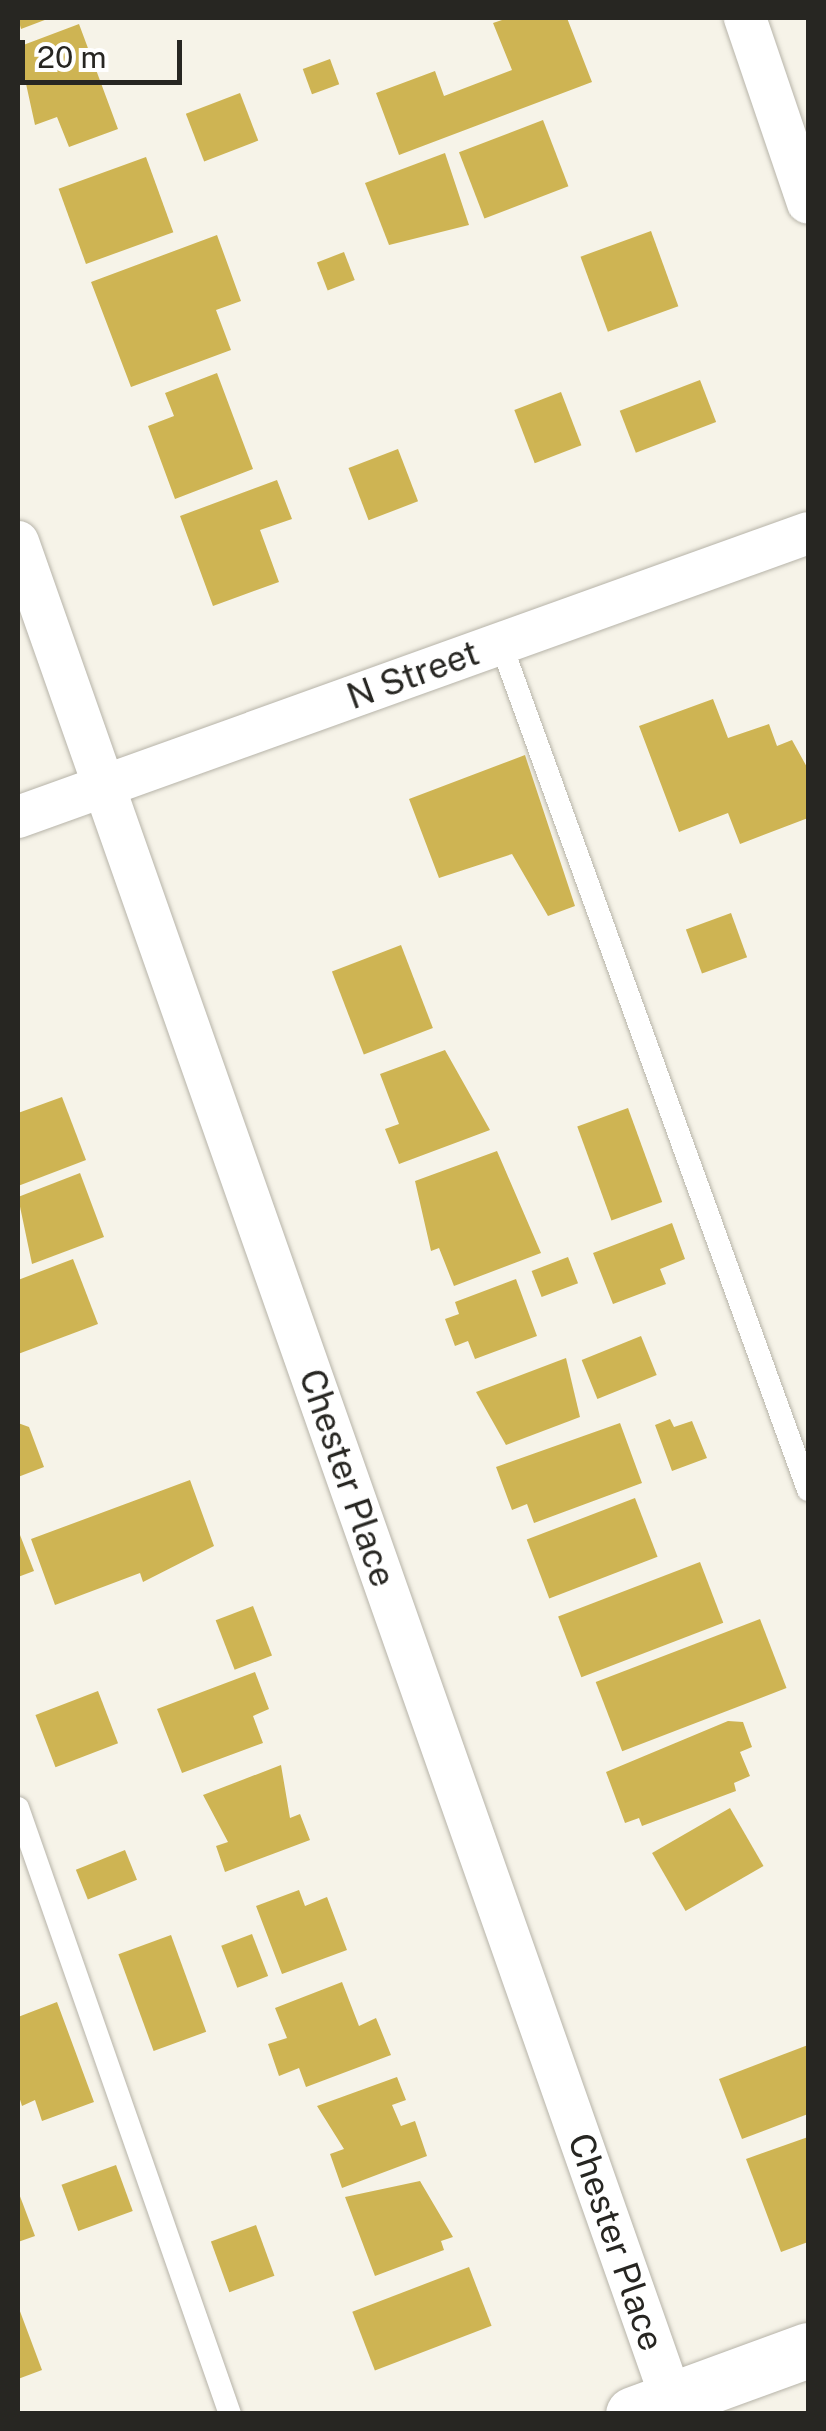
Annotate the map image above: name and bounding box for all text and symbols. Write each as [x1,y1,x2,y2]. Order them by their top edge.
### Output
scale bar [25,20,188,82]
text: 20 m [37,39,106,75]
street label: N Street [341,632,485,718]
street label: Chester Place [290,1364,404,1592]
street label: Chester Place [559,2128,673,2356]

